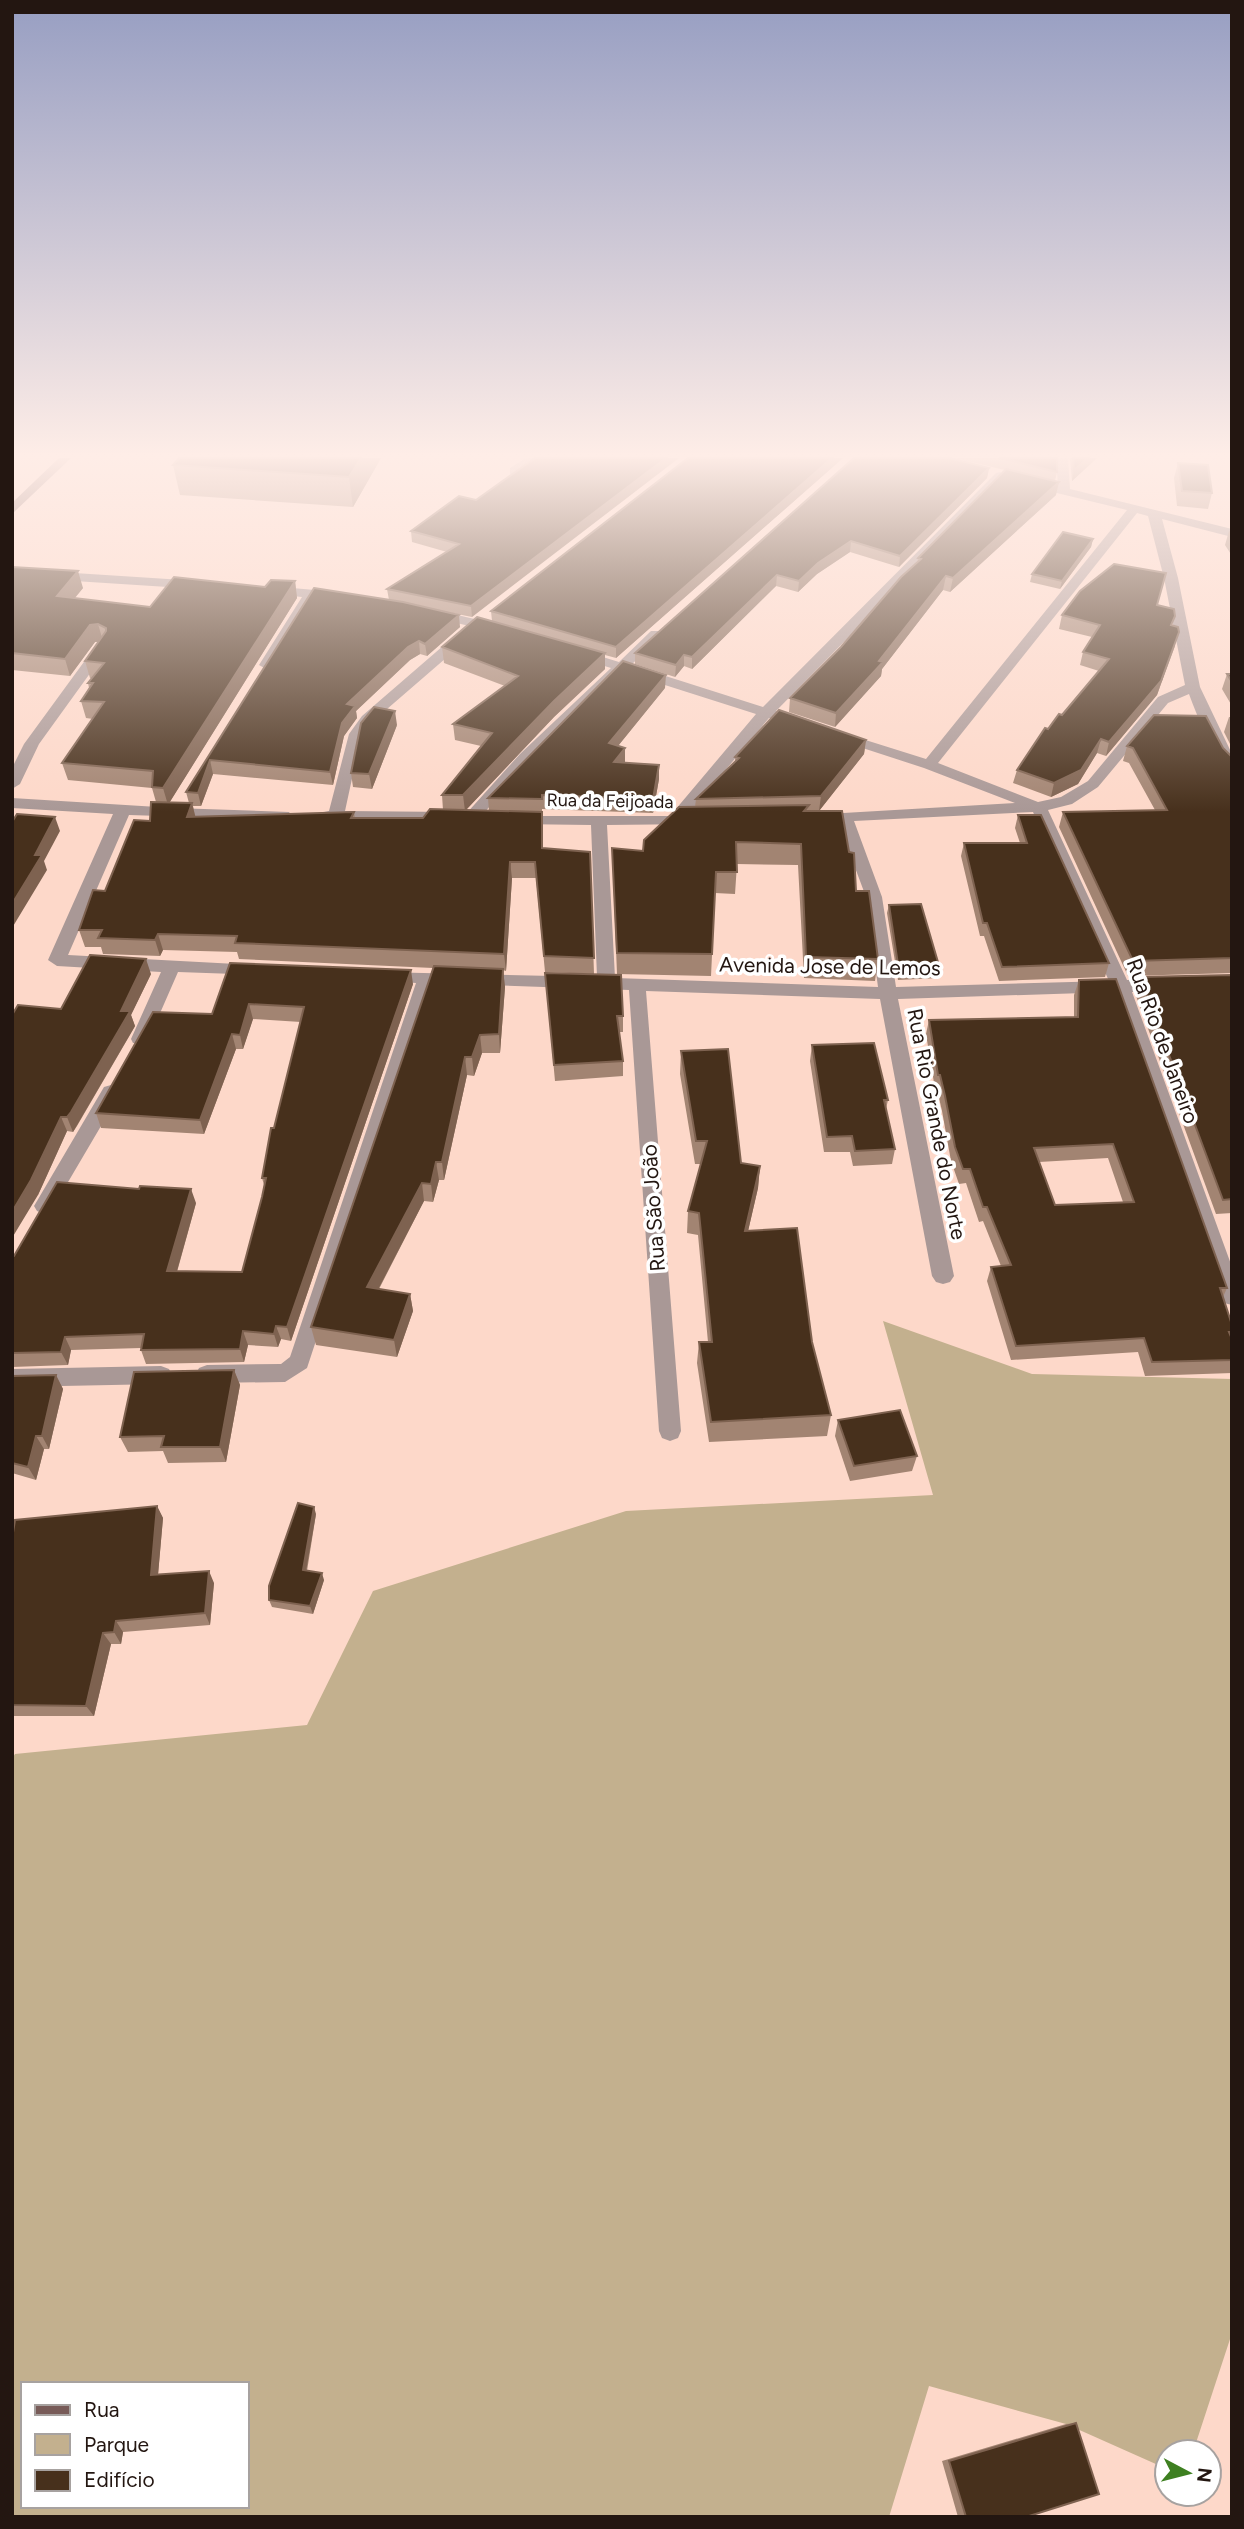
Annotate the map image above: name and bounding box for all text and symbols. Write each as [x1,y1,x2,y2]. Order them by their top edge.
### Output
street label: Rua da Feijoada [546,789,674,813]
street label: Avenida Jose de Lemos [719,952,941,980]
street label: Rua Rio de Janeiro [1122,955,1204,1127]
street label: Rua Rio Grande do Norte [902,1006,972,1242]
street label: Rua São João [636,1143,670,1273]
legend [21,2382,248,2508]
text: Rua [84,2397,120,2422]
text: Parque [84,2432,149,2457]
north arrow [1153,2438,1223,2508]
text: N [1192,2466,1217,2484]
text: Edifício [84,2467,155,2492]

